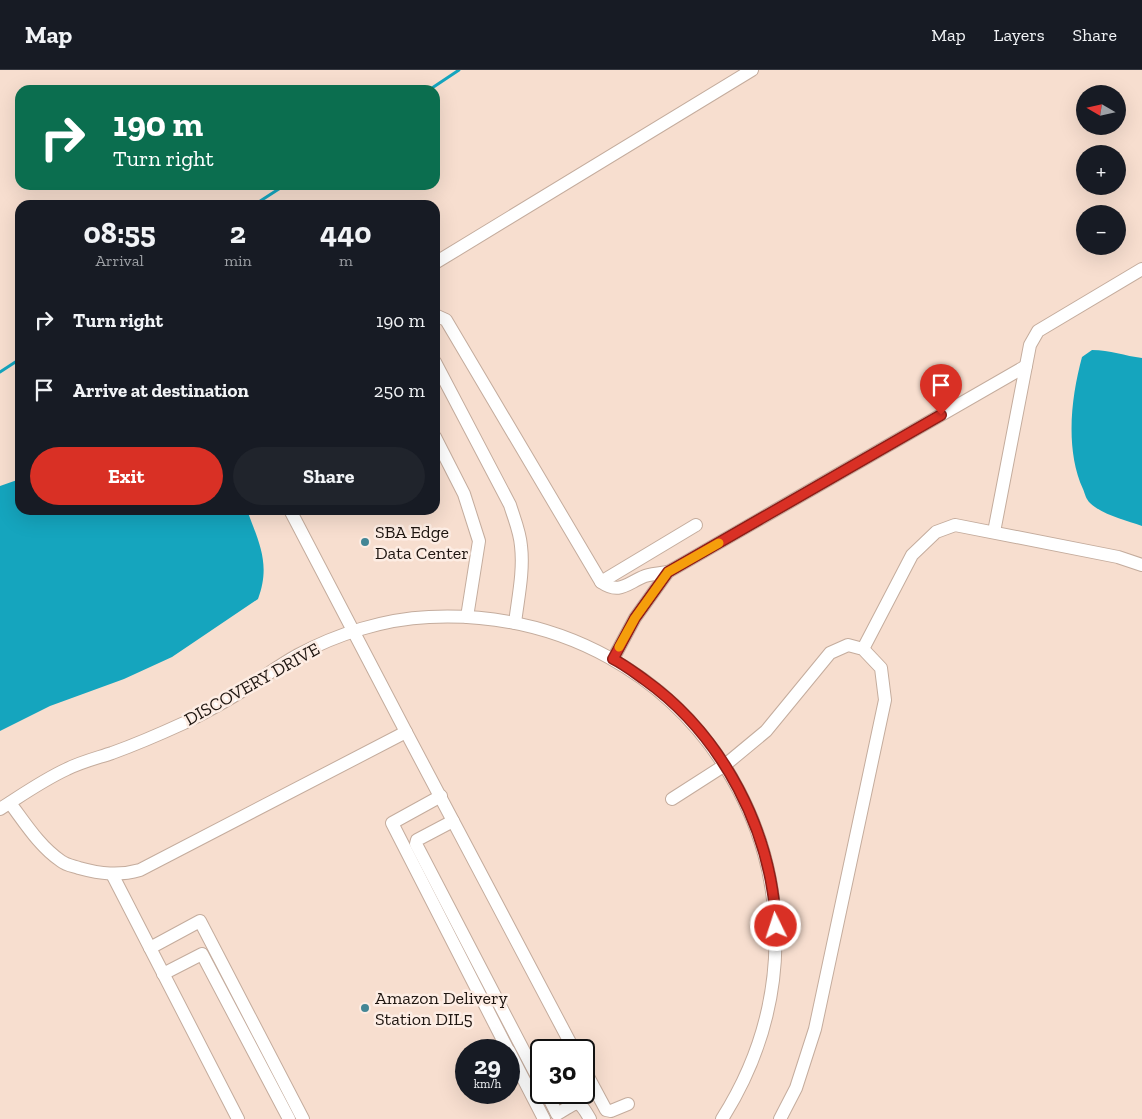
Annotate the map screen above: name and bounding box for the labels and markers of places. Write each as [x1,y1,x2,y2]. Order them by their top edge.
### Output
pin [920,364,962,415]
place label: SBA Edge Data Center [375,521,469,564]
marker: SBA Edge Data Center [359,536,371,548]
place label: Amazon Delivery Station DIL5 [375,987,508,1030]
marker: Amazon Delivery Station DIL5 [359,1002,371,1014]

